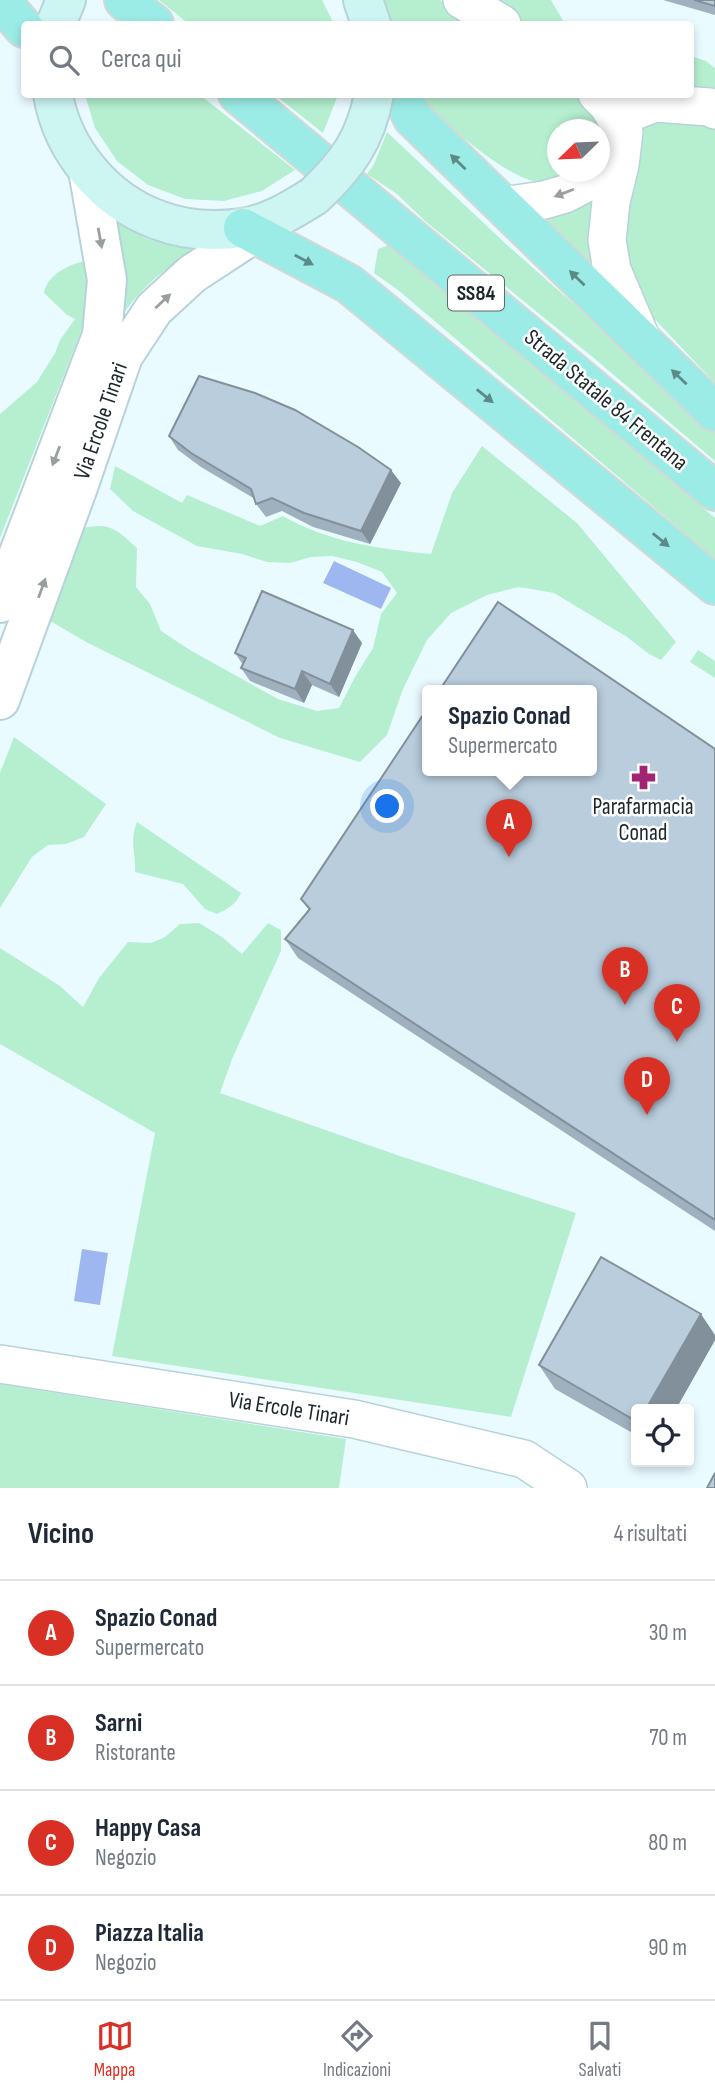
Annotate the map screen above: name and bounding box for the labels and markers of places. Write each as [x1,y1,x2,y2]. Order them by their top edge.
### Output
pharmacy icon: Parafarmacia Conad [629,763,657,791]
place label: Parafarmacia Conad [592,793,694,847]
pin: A [486,799,532,857]
pin: B [602,947,648,1005]
pin: C [654,984,700,1042]
pin: D [624,1057,670,1115]

